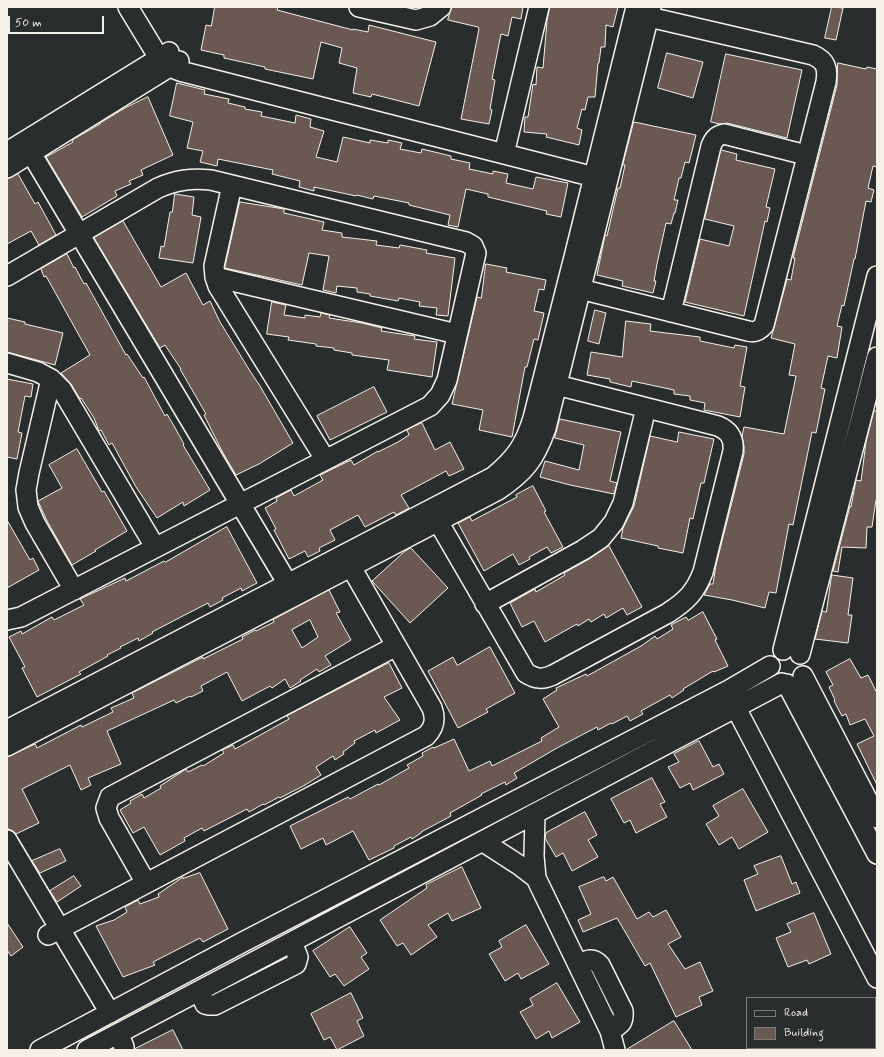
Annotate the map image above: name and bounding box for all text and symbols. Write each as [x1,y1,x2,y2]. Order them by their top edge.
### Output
scale bar [10,8,106,34]
text: 50 m [15,15,42,31]
legend [746,997,876,1049]
text: Road [784,1005,808,1021]
text: Building [784,1025,824,1041]

